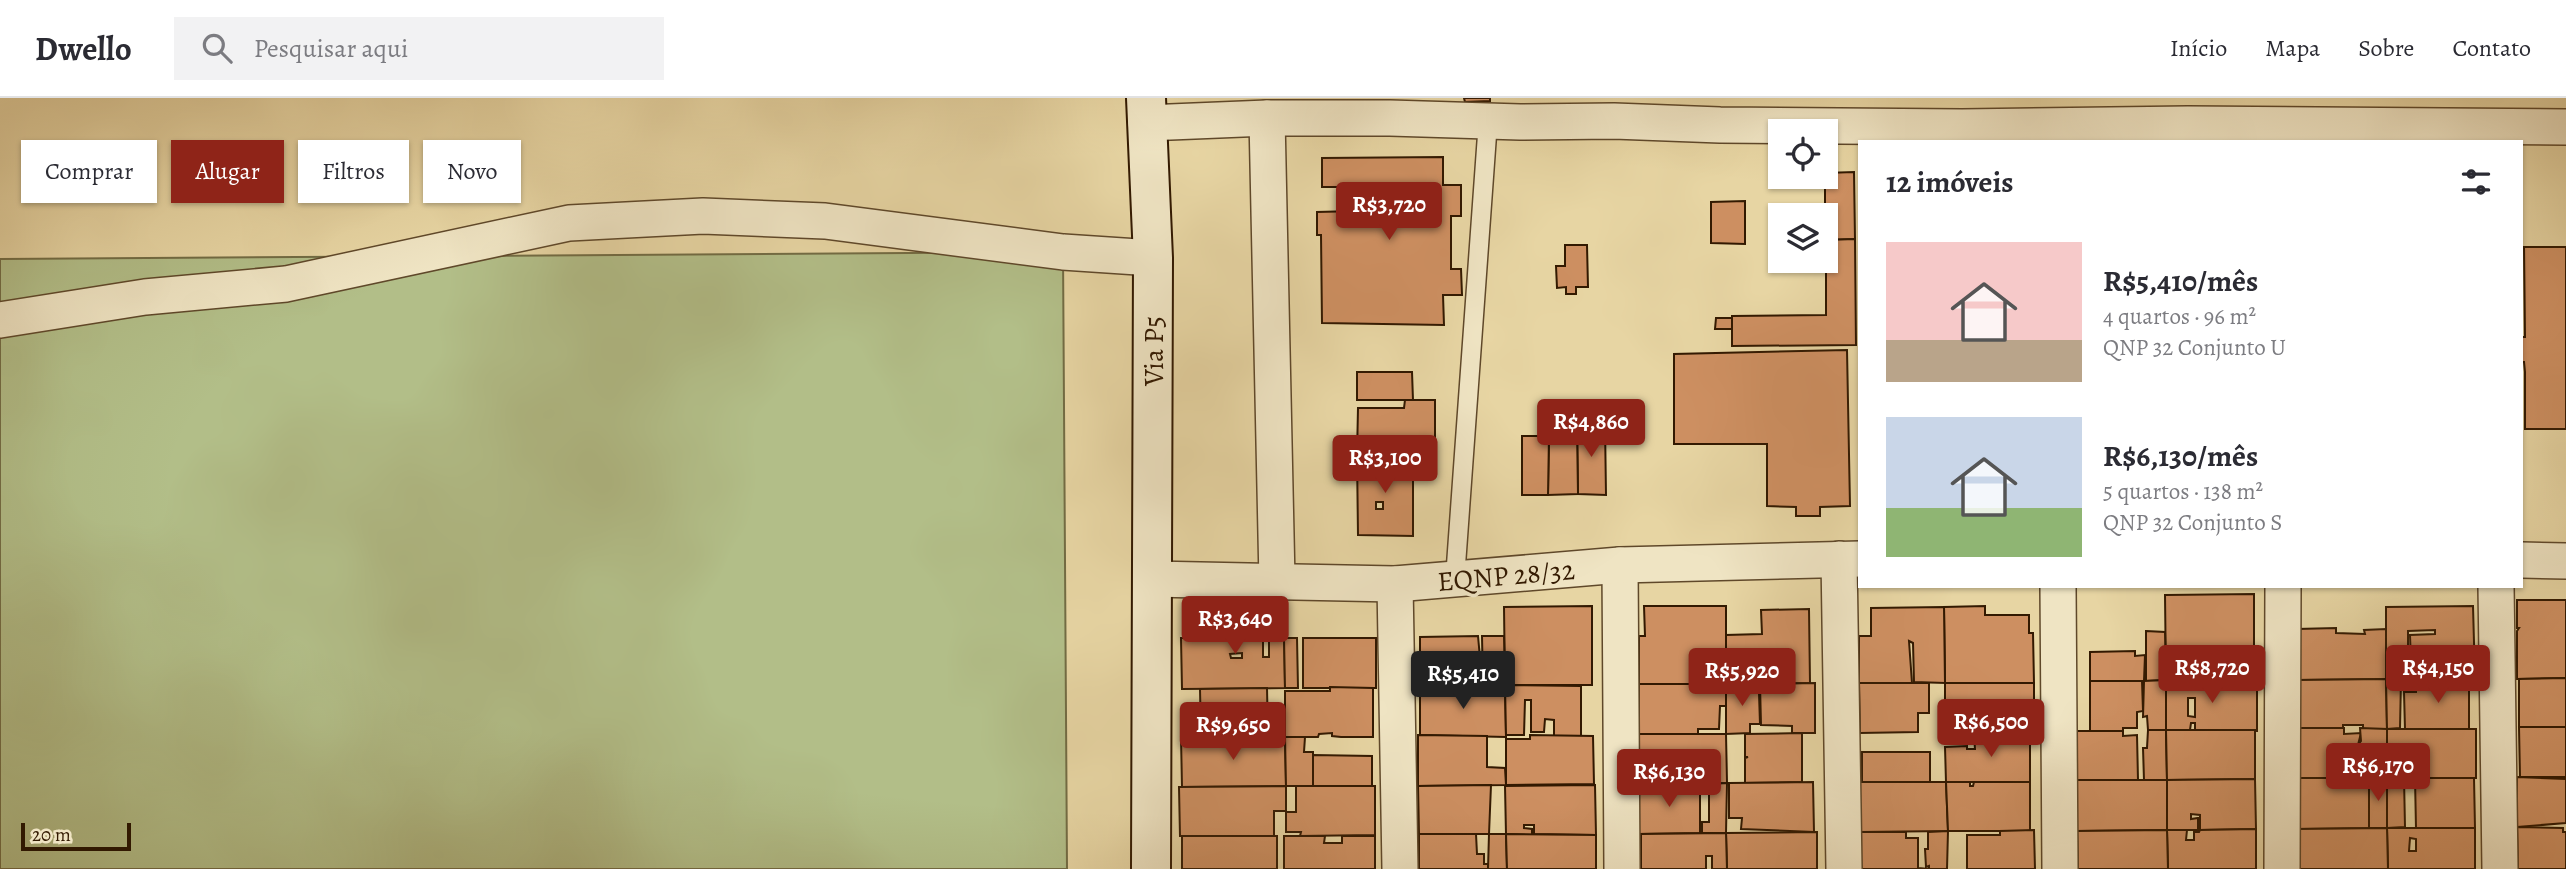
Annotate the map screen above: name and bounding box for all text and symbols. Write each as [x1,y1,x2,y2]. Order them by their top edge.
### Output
search box [174,17,664,80]
text: Dwello [35,26,132,71]
icon: search [198,29,236,67]
text: Pesquisar aqui [254,31,408,66]
text: Início [2170,32,2227,64]
text: Mapa [2265,32,2320,64]
text: Sobre [2358,32,2414,64]
text: Contato [2452,32,2531,64]
map controls [1768,119,1838,273]
button: locate [1768,119,1838,189]
chip: Comprar [21,140,157,203]
chip: Alugar [171,140,284,203]
chip: Filtros [298,140,409,203]
chip: Novo [423,140,521,203]
text: 12 imóveis [1886,162,2013,202]
icon: filters [2457,163,2495,201]
pin: R$3,720 [1324,183,1454,242]
text: R$3,720 [1352,189,1426,220]
button: layers [1768,203,1838,273]
text: R$5,410/mês [2103,261,2258,301]
icon: home [1942,270,2026,354]
text: 4 quartos · 96 m² [2103,301,2256,332]
street label: Via P5 [1135,316,1173,387]
text: QNP 32 Conjunto U [2103,332,2286,363]
pin: R$4,860 [1526,400,1656,459]
text: R$4,860 [1553,406,1629,437]
pin: R$3,100 [1320,436,1450,495]
text: R$6,130/mês [2103,436,2258,476]
text: R$3,100 [1349,442,1421,473]
icon: home [1942,445,2026,529]
text: 5 quartos · 138 m² [2103,476,2263,507]
text: QNP 32 Conjunto S [2103,507,2282,538]
street label: EQNP 28/32 [1436,551,1576,601]
pin: R$3,640 [1170,596,1300,656]
text: R$3,640 [1198,603,1272,634]
pin: R$8,720 [2147,646,2277,705]
pin: R$4,150 [2373,646,2503,705]
pin: R$5,920 [1677,648,1807,708]
pin: R$5,410 [1398,652,1528,711]
text: R$8,720 [2174,652,2250,683]
text: R$4,150 [2402,652,2474,683]
text: R$5,920 [1705,655,1779,686]
text: R$5,410 [1427,658,1499,689]
pin: R$6,500 [1926,700,2056,759]
pin: R$9,650 [1168,702,1298,762]
text: R$6,500 [1953,706,2029,737]
text: R$9,650 [1196,709,1270,740]
pin: R$6,170 [2313,744,2443,803]
pin: R$6,130 [1604,750,1734,809]
text: R$6,170 [2342,750,2414,781]
text: R$6,130 [1633,756,1705,787]
scale bar [21,820,131,852]
text: 20 m [32,822,71,848]

